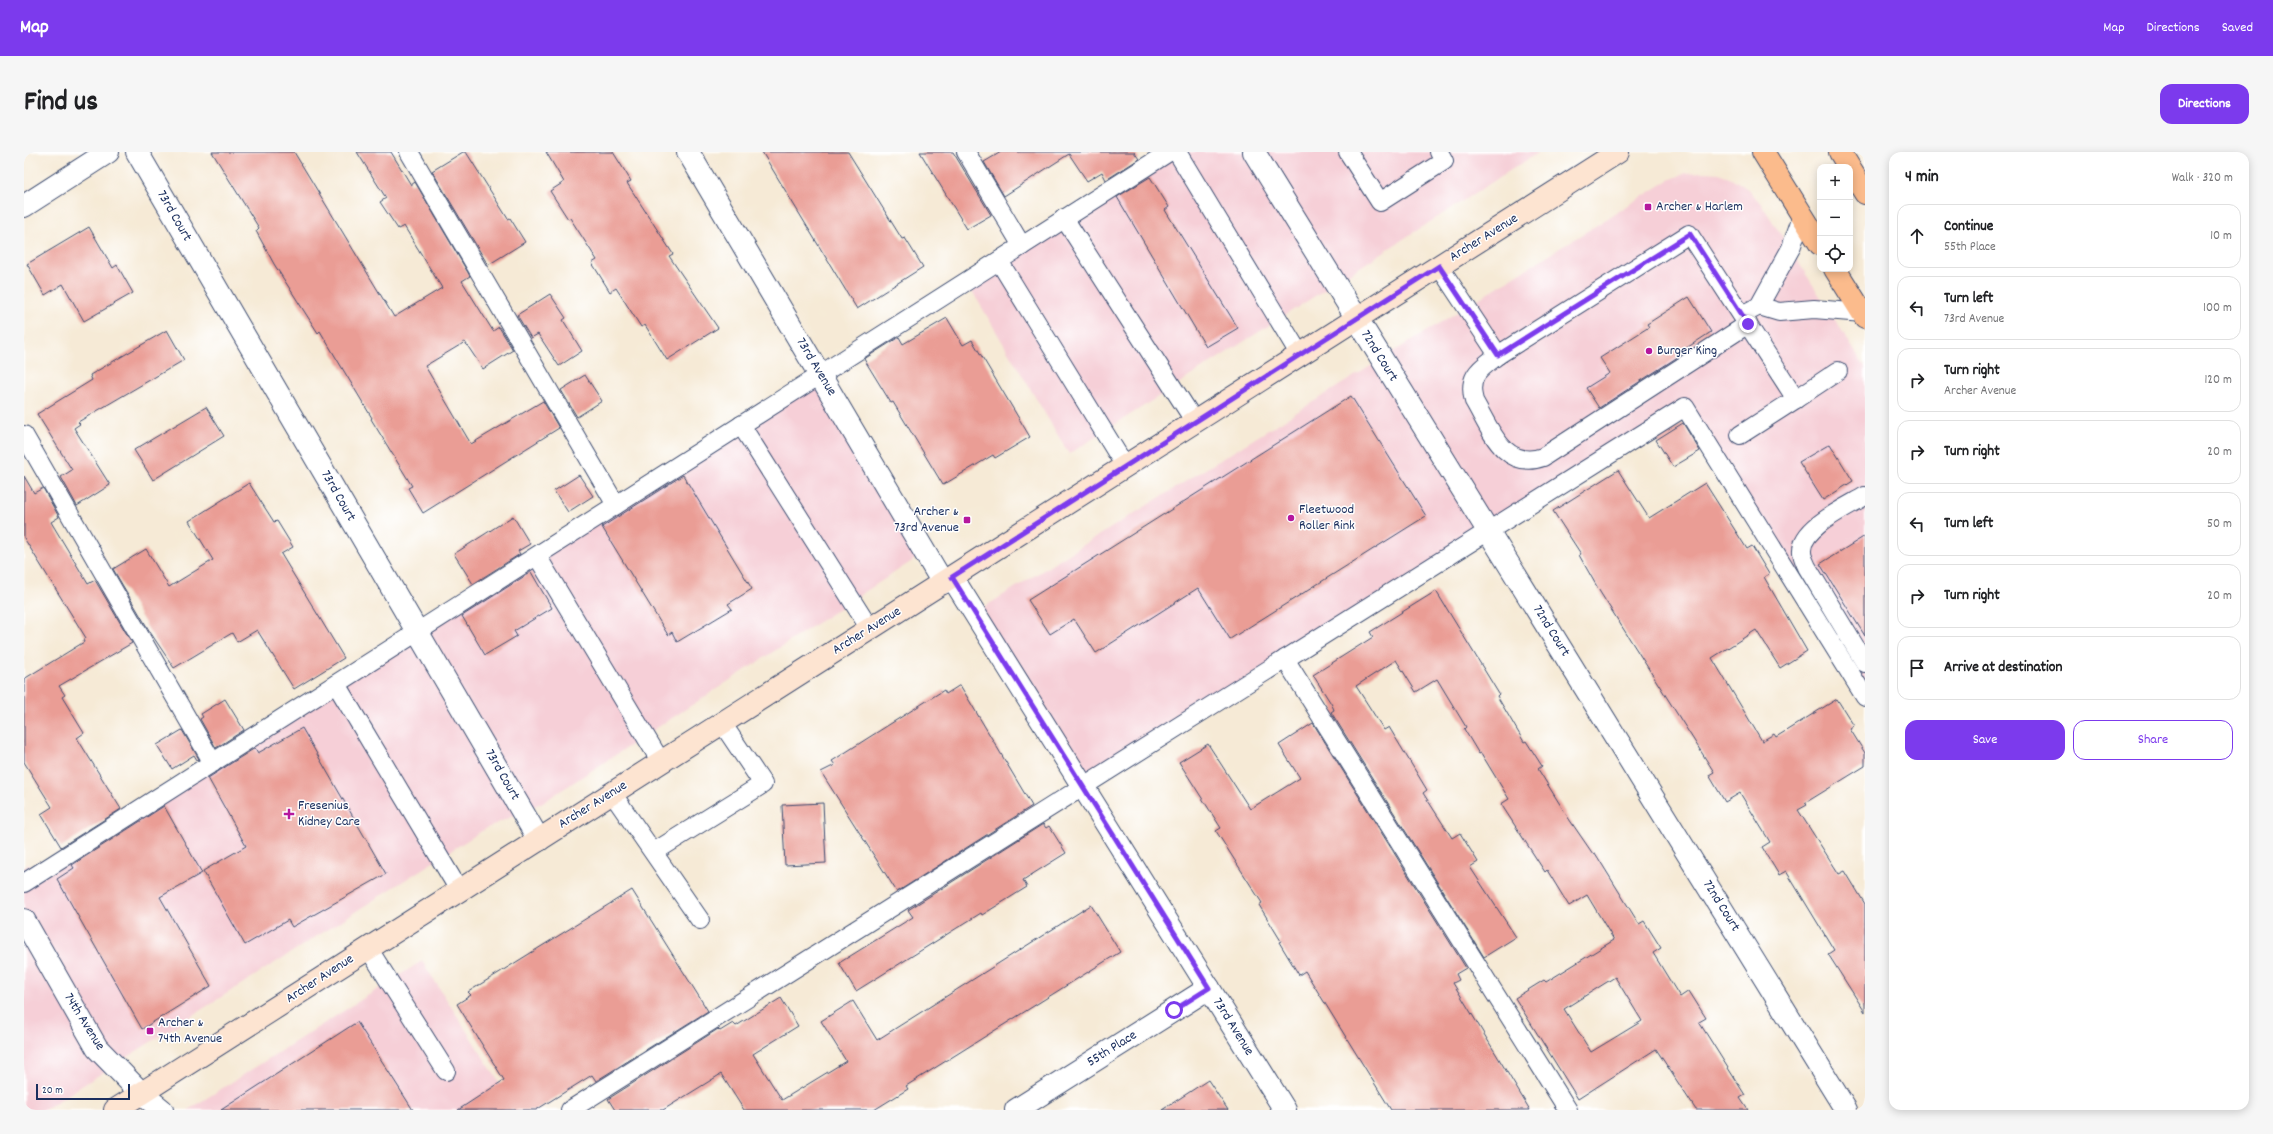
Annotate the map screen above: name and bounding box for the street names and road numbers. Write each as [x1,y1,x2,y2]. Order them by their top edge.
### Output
street label: 73rd Court [151,187,197,245]
street label: Archer Avenue [1446,209,1522,267]
street label: 72nd Court [1355,326,1403,386]
street label: 73rd Avenue [791,334,841,400]
street label: 73rd Court [315,467,361,525]
street label: 72nd Court [1527,601,1575,661]
street label: Archer Avenue [829,602,905,660]
street label: 73rd Court [479,746,525,804]
street label: Archer Avenue [555,776,631,834]
street label: 72nd Court [1697,876,1745,936]
street label: Archer Avenue [282,949,358,1009]
street label: 74th Avenue [58,989,110,1055]
street label: 73rd Avenue [1207,994,1259,1060]
street label: 55th Place [1083,1026,1141,1072]

